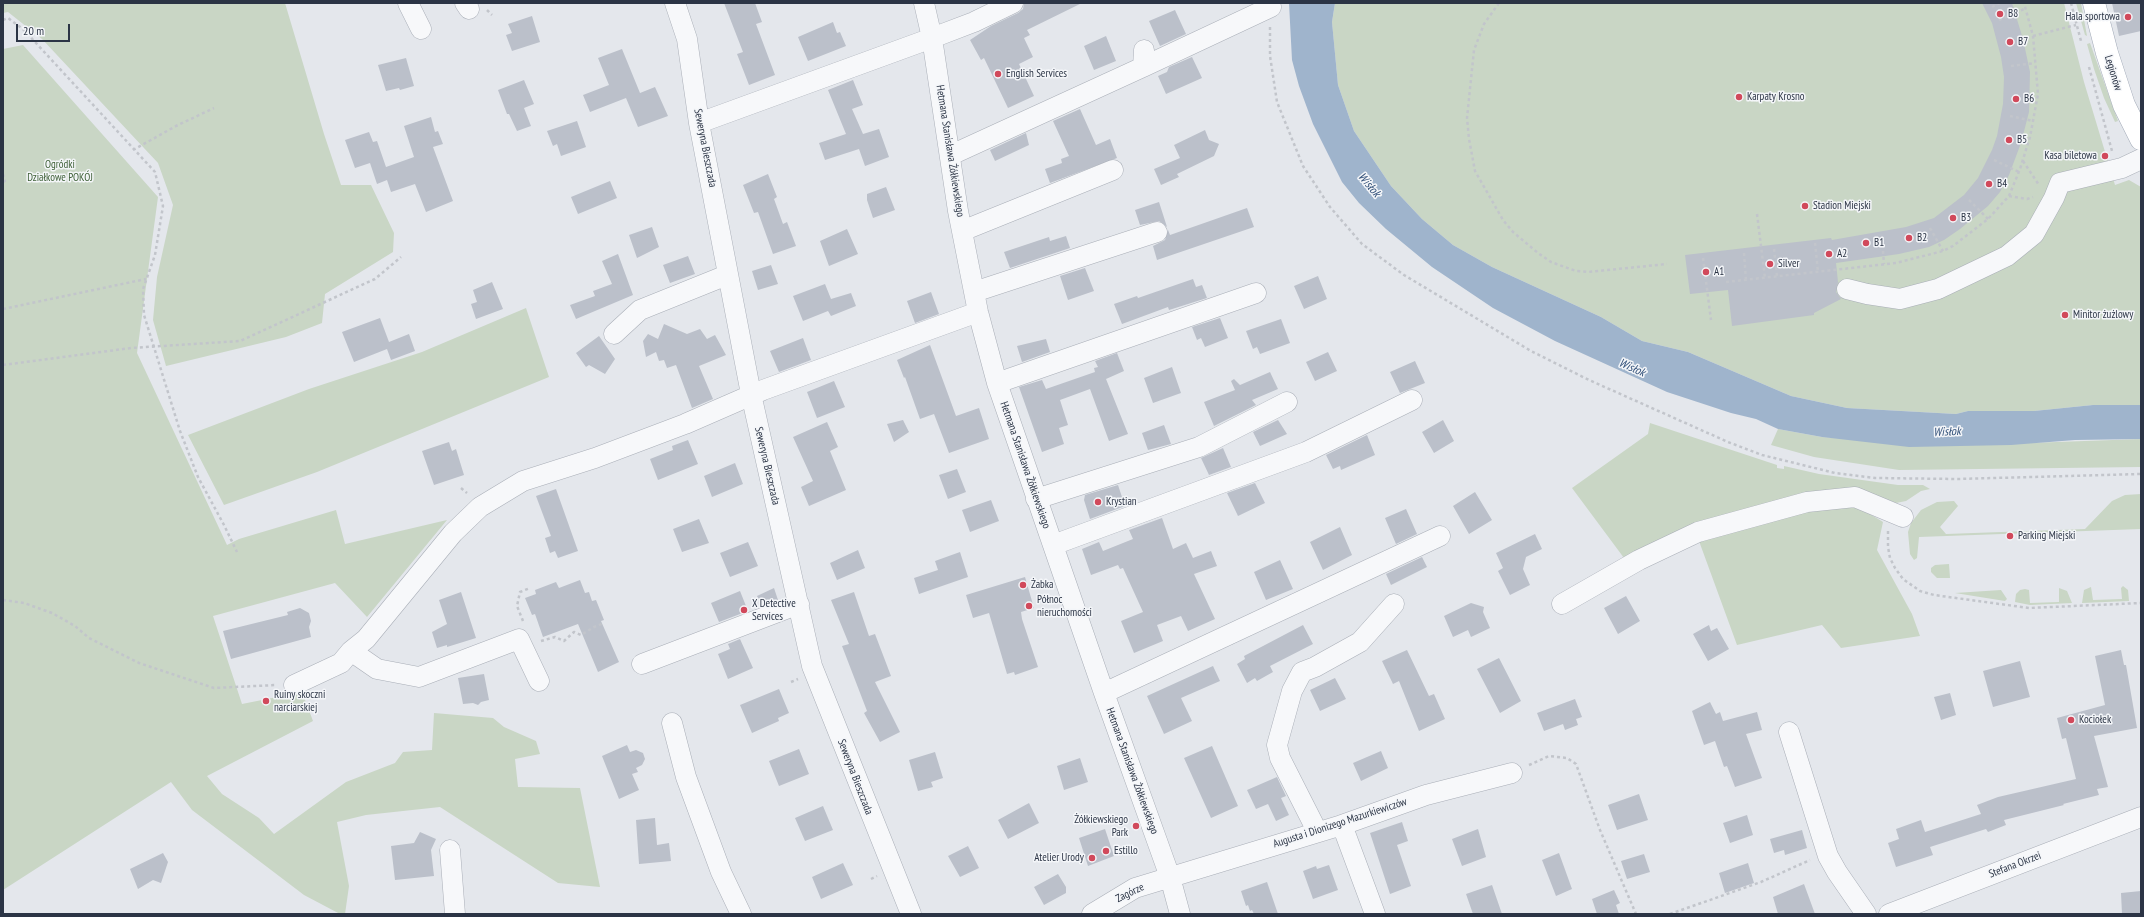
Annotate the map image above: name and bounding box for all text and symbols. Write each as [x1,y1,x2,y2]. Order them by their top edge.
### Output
place label: B8 [2008,7,2018,21]
marker: B8 [1995,9,2005,19]
place label: Hala sportowa [2065,10,2120,24]
marker: Hala sportowa [2123,12,2133,22]
scale bar [18,16,72,42]
text: 20 m [23,23,44,38]
place label: B7 [2018,35,2028,49]
marker: B7 [2005,37,2015,47]
street label: Legionów [2101,54,2125,92]
place label: English Services [1006,67,1067,81]
marker: English Services [993,69,1003,79]
street label: Hetmana Stanisława Żółkiewskiego [933,84,967,218]
place label: Karpaty Krosno [1747,90,1804,104]
marker: Karpaty Krosno [1734,92,1744,102]
place label: B6 [2024,92,2034,106]
marker: B6 [2011,94,2021,104]
street label: Seweryna Bieszczada [691,108,719,188]
place label: B5 [2017,133,2027,147]
marker: B5 [2004,135,2014,145]
place label: Kasa biletowa [2044,149,2097,163]
marker: Kasa biletowa [2100,151,2110,161]
park label: Ogródki Działkowe POKÓJ [27,158,93,184]
water label: Wisłok [1355,170,1383,200]
place label: B4 [1997,177,2007,191]
marker: B4 [1984,179,1994,189]
place label: Stadion Miejski [1813,199,1871,213]
marker: Stadion Miejski [1800,201,1810,211]
place label: B3 [1961,211,1971,225]
marker: B3 [1948,213,1958,223]
place label: B2 [1917,231,1927,245]
marker: B2 [1904,233,1914,243]
place label: B1 [1874,236,1884,250]
marker: B1 [1861,238,1871,248]
place label: A2 [1837,247,1847,261]
marker: A2 [1824,249,1834,259]
place label: Silver [1778,257,1799,271]
marker: Silver [1765,259,1775,269]
place label: A1 [1714,265,1724,279]
marker: A1 [1701,267,1711,277]
place label: Minitor żużlowy [2073,308,2133,322]
marker: Minitor żużlowy [2060,310,2070,320]
water label: Wisłok [1617,356,1647,380]
street label: Hetmana Stanisława Żółkiewskiego [997,400,1053,530]
water label: Wisłok [1933,424,1961,440]
street label: Seweryna Bieszczada [752,426,782,506]
place label: Krystian [1106,495,1137,509]
marker: Krystian [1093,497,1103,507]
place label: Parking Miejski [2018,529,2075,543]
marker: Parking Miejski [2005,531,2015,541]
place label: Żabka [1031,578,1053,592]
marker: Żabka [1018,580,1028,590]
place label: Północ nieruchomości [1037,593,1092,619]
place label: X Detective Services [752,597,796,623]
marker: Północ nieruchomości [1024,601,1034,611]
marker: X Detective Services [739,605,749,615]
place label: Ruiny skoczni narciarskiej [274,688,325,714]
marker: Ruiny skoczni narciarskiej [261,696,271,706]
street label: Hetmana Stanisława Żółkiewskiego [1103,706,1161,836]
place label: Kociołek [2079,713,2111,727]
marker: Kociołek [2066,715,2076,725]
street label: Seweryna Bieszczada [835,737,875,817]
street label: Augusta i Dionizego Mazurkiewiczów [1271,795,1409,851]
place label: Żółkiewskiego Park [1074,813,1128,839]
marker: Żółkiewskiego Park [1131,821,1141,831]
place label: Estillo [1114,844,1138,858]
marker: Estillo [1101,846,1111,856]
street label: Stefana Okrzei [1987,849,2043,881]
place label: Atelier Urody [1034,851,1084,865]
marker: Atelier Urody [1087,853,1097,863]
street label: Zagórze [1114,881,1146,905]

